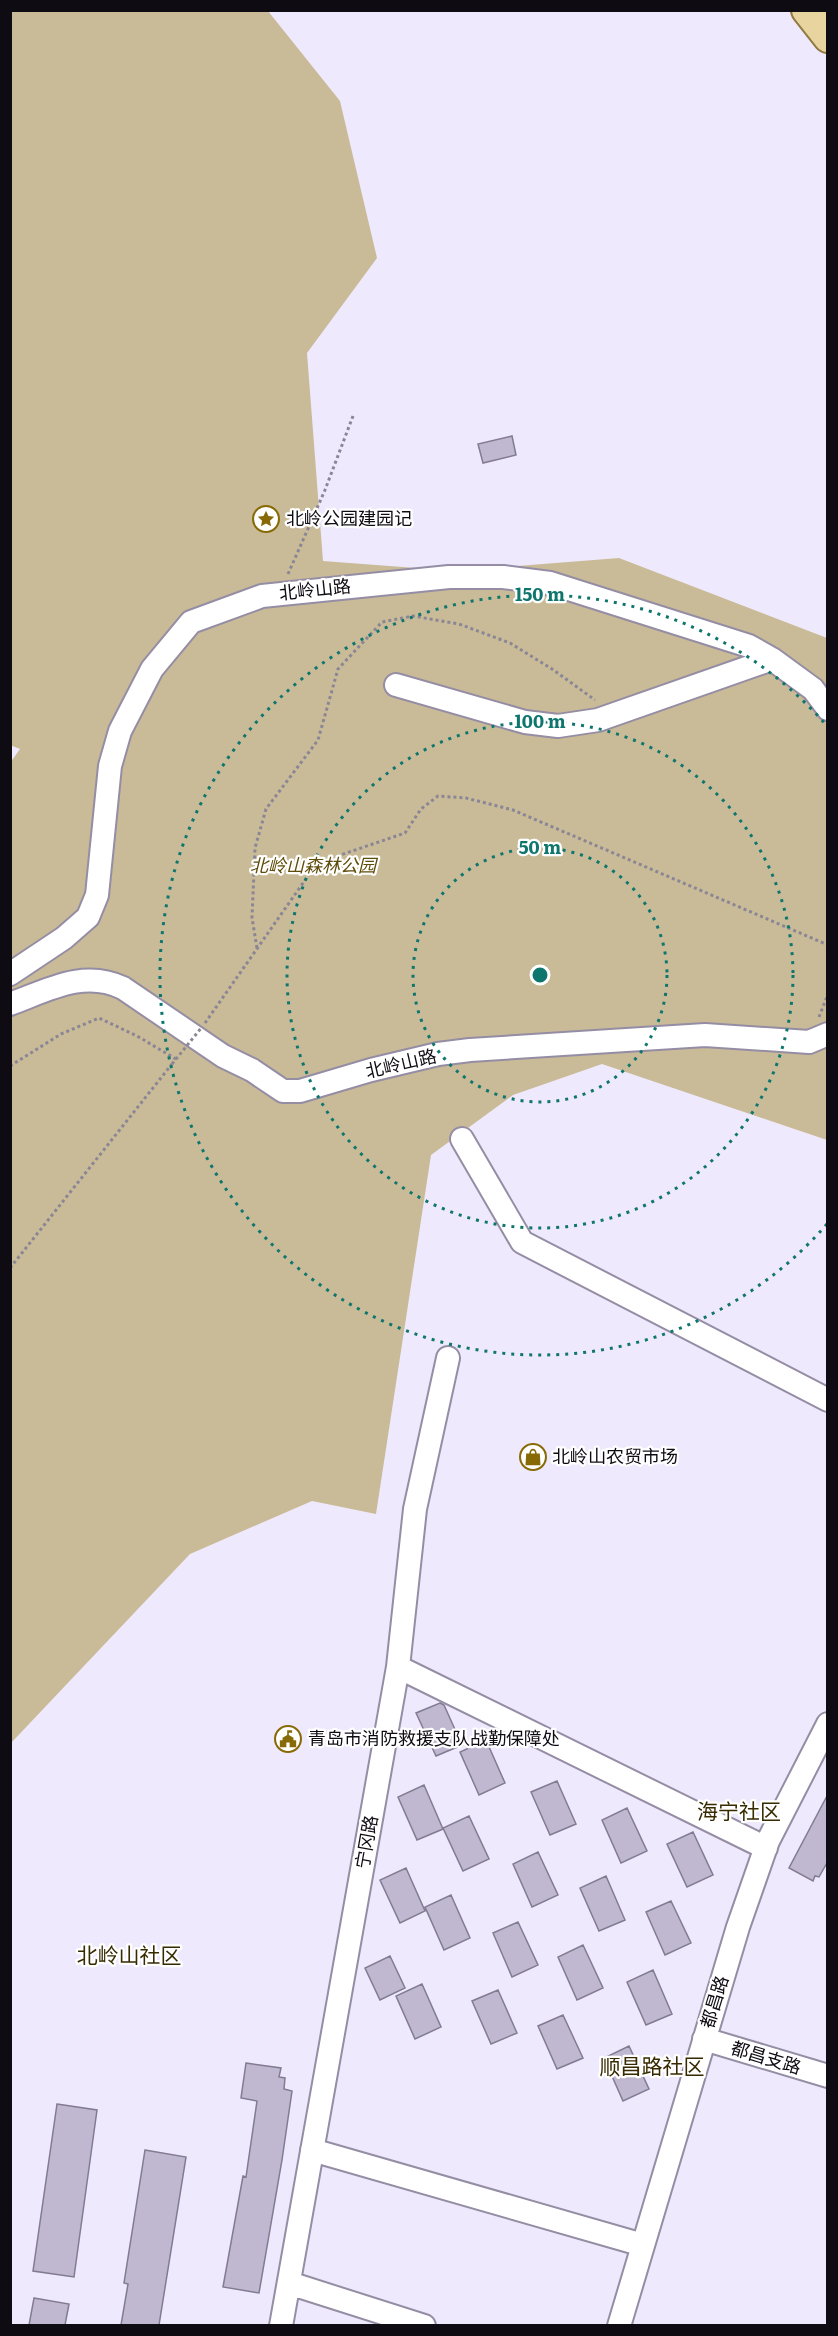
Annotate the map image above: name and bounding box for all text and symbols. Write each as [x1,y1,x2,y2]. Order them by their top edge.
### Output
place icon: 北岭公园建园记 [251,504,281,534]
place label: 北岭公园建园记 [286,504,412,531]
street label: 北岭山路 [278,571,352,606]
text: 150 m [515,580,565,607]
text: 100 m [514,707,566,734]
text: 50 m [519,833,561,860]
park label: 北岭山森林公园 [250,851,379,878]
centre of rings [530,965,550,985]
street label: 北岭山路 [363,1041,439,1084]
shop icon: 北岭山农贸市场 [518,1442,548,1472]
place label: 北岭山农贸市场 [552,1442,678,1469]
public building icon: 青岛市消防救援支队战勤保障处 [273,1724,303,1754]
place label: 青岛市消防救援支队战勤保障处 [308,1724,560,1751]
district label: 海宁社区 [697,1794,781,1825]
street label: 宁冈路 [348,1813,384,1871]
district label: 北岭山社区 [77,1938,182,1969]
street label: 都昌路 [693,1972,734,2031]
street label: 都昌支路 [728,2033,805,2080]
district label: 顺昌路社区 [600,2049,705,2080]

